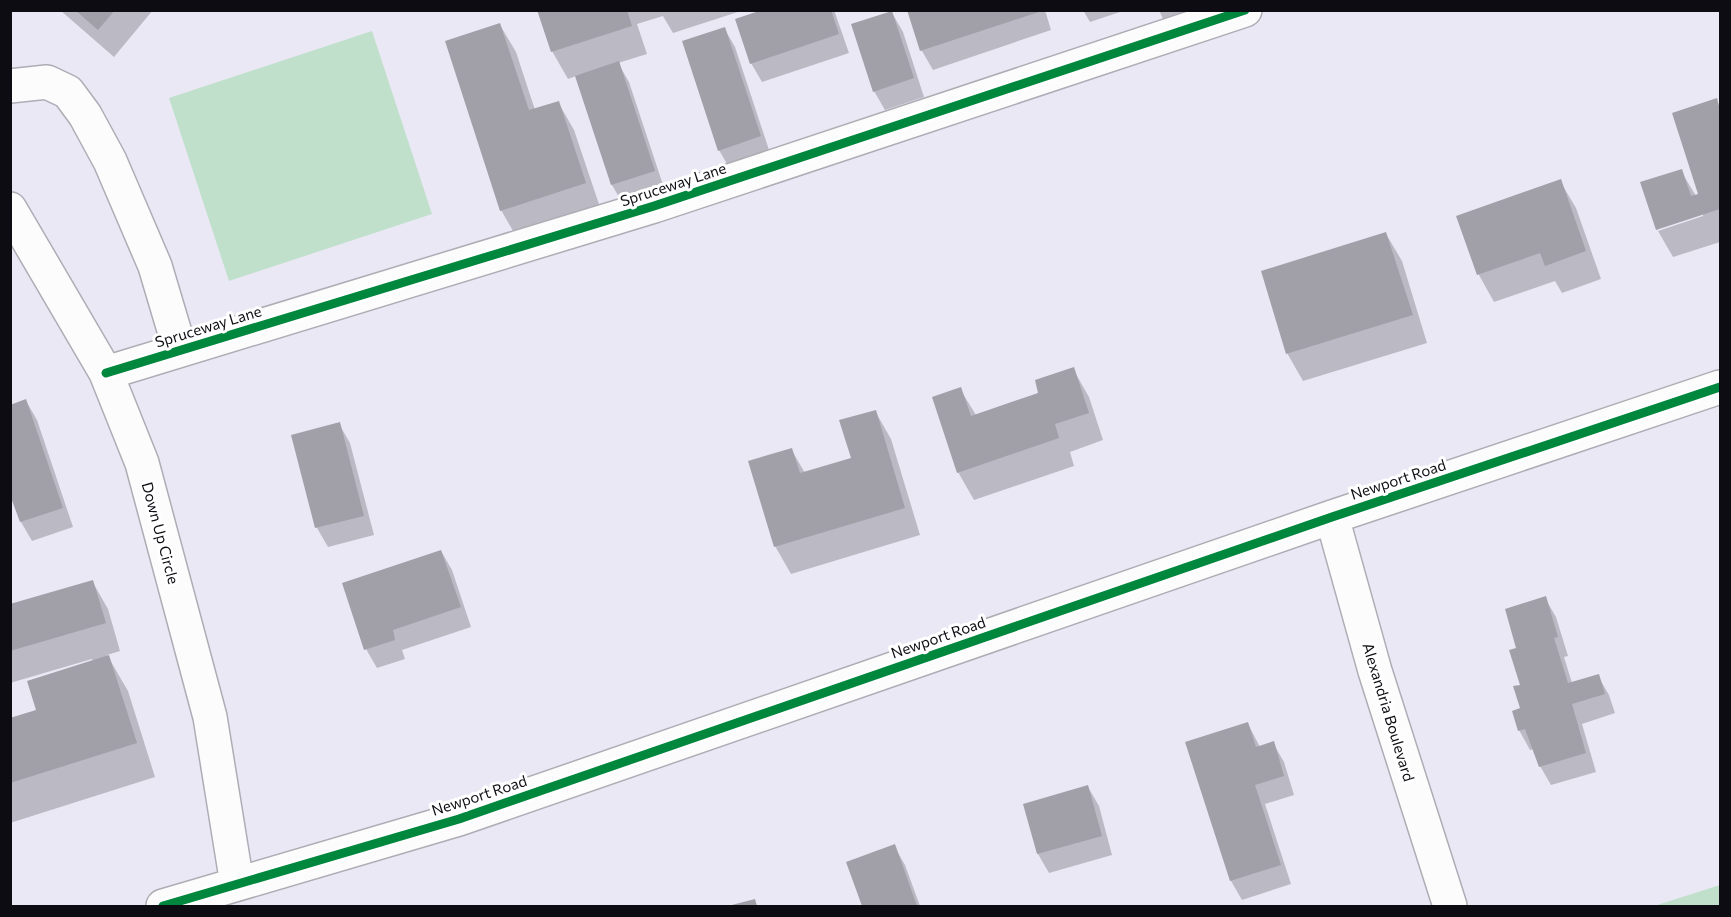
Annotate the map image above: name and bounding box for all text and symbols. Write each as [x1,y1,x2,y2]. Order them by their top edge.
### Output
street label: Spruceway Lane [618,158,728,210]
street label: Spruceway Lane [153,301,263,351]
street label: Newport Road [1348,455,1448,503]
street label: Down Up Circle [139,480,183,586]
street label: Newport Road [888,612,988,662]
street label: Alexandria Boulevard [1359,640,1419,784]
street label: Newport Road [429,771,529,819]

